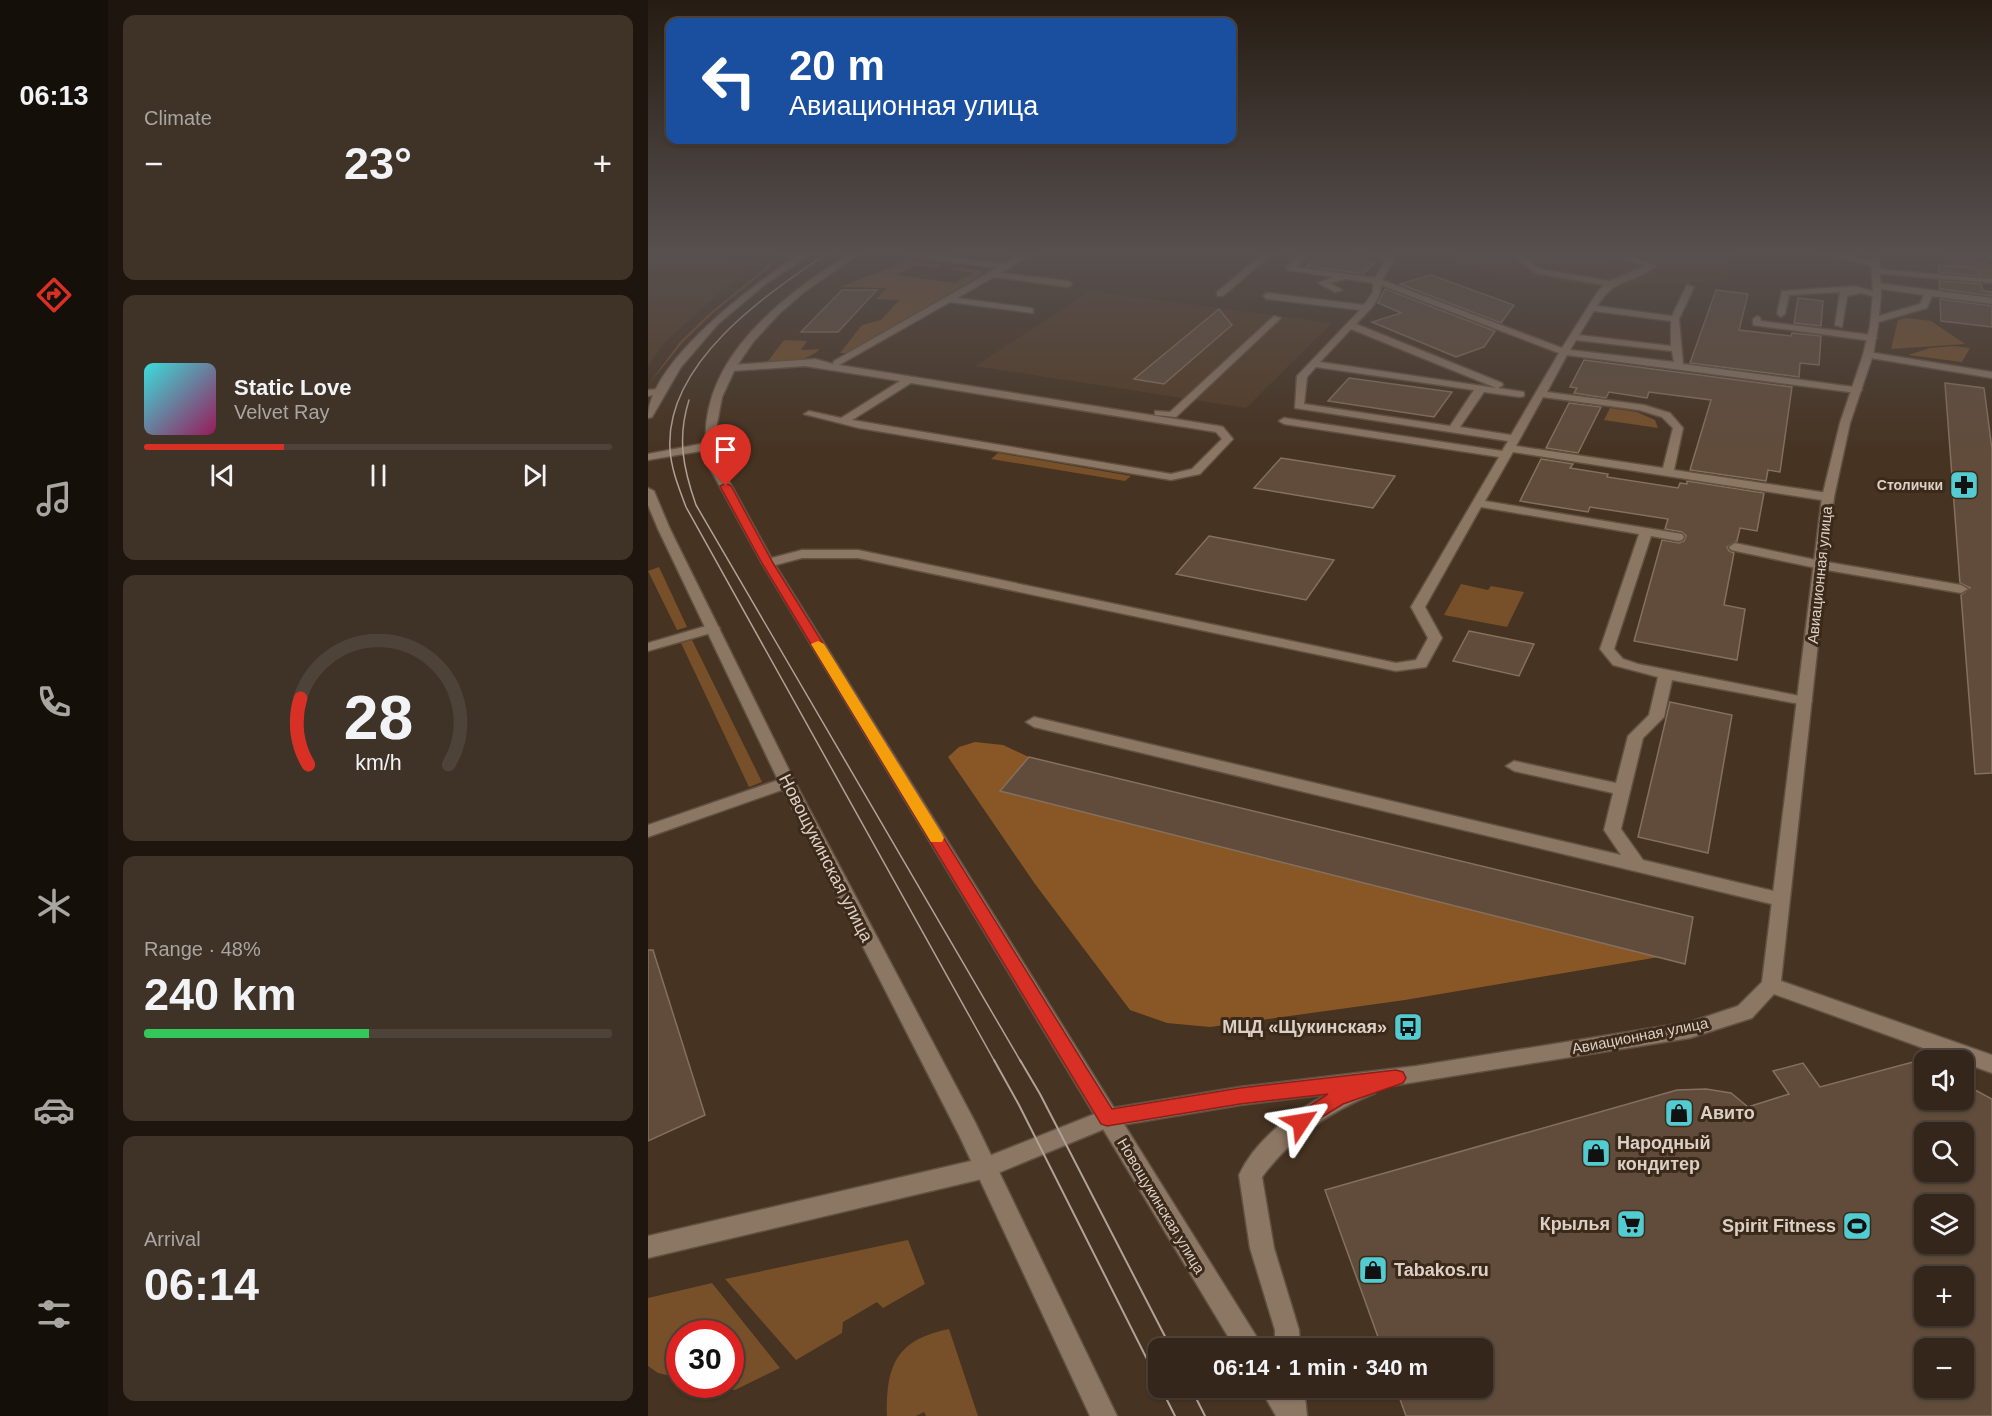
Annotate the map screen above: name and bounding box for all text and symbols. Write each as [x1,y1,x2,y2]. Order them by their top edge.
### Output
icon: left [690,42,768,120]
text: 20 m [789,42,885,89]
text: 06:13 [19,81,89,111]
text: Авиационная улица [789,91,1038,121]
text: Climate [144,107,212,129]
text: 23° [344,138,412,189]
text: − [144,145,163,182]
text: + [593,145,612,182]
icon: directions [33,274,75,316]
text: Static Love [234,375,351,400]
text: Velvet Ray [234,401,330,423]
pin [700,424,751,486]
icon: arrive [709,433,742,466]
icon: previous [206,459,239,492]
icon: pause [362,459,395,492]
icon: next [518,459,551,492]
pharmacy icon: Столички [1948,469,1980,501]
place label: Столички [1877,477,1943,493]
icon: music [33,478,75,520]
street label: Авиационная улица [1804,505,1835,645]
icon: phone [33,681,75,723]
text: 28 [343,683,413,752]
text: km/h [355,751,401,775]
street label: Новощукинская улица [775,771,878,946]
icon: climate [33,885,75,927]
text: Range · 48% [144,938,261,960]
text: 240 km [144,969,297,1020]
bus stop icon: МЦД «Щукинская» [1392,1011,1424,1043]
street label: Авиационная улица [1570,1014,1710,1057]
place label: МЦД «Щукинская» [1222,1017,1387,1037]
map controls [1914,1050,1974,1398]
button: sound [1914,1050,1974,1110]
icon: car [33,1089,75,1131]
position arrow [1269,1090,1333,1154]
shop icon: Авито [1663,1097,1695,1129]
place label: Авито [1700,1103,1755,1123]
button: search [1914,1122,1974,1182]
place label: Народный кондитер [1617,1133,1711,1174]
street label: Новощукинская улица [1114,1135,1209,1277]
shop icon: Народный кондитер [1580,1137,1612,1169]
button: layers [1914,1194,1974,1254]
supermarket icon: Крылья [1615,1208,1647,1240]
sports icon: Spirit Fitness [1841,1210,1873,1242]
place label: Крылья [1540,1214,1610,1234]
place label: Spirit Fitness [1722,1216,1836,1236]
text: Arrival [144,1228,201,1250]
shop icon: Tabakos.ru [1357,1254,1389,1286]
text: 06:14 [144,1259,259,1310]
place label: Tabakos.ru [1394,1260,1489,1280]
button: + [1914,1266,1974,1326]
icon: filters [33,1293,75,1335]
speed limit sign: 30 [666,1320,744,1398]
button: − [1914,1338,1974,1398]
text: 06:14 · 1 min · 340 m [1213,1355,1428,1380]

